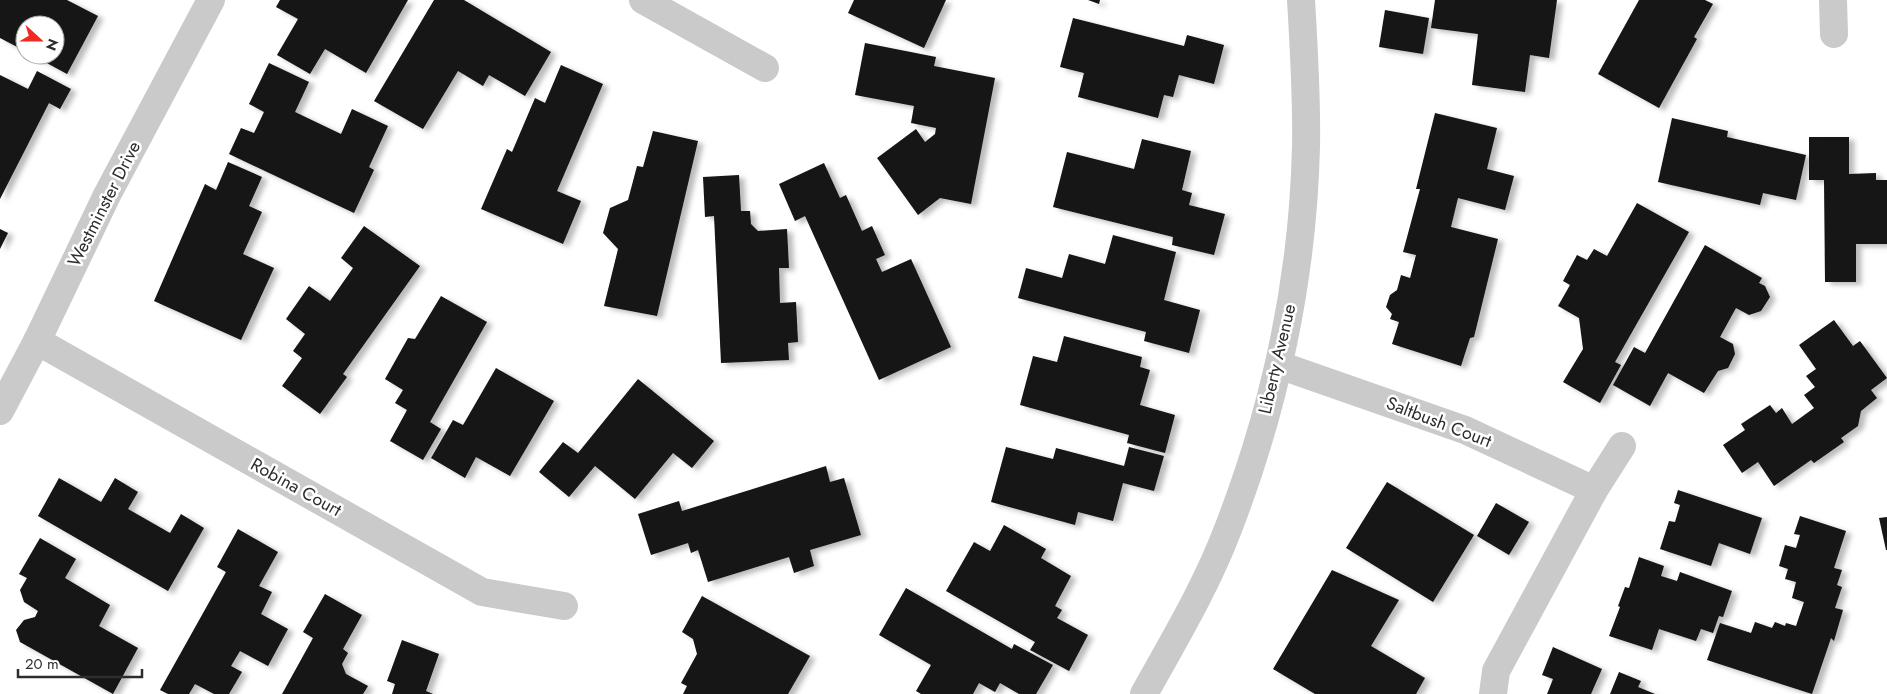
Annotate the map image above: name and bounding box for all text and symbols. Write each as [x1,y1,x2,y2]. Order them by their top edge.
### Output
north arrow [15,15,65,65]
text: N [41,36,63,53]
street label: Westminster Drive [61,137,147,271]
street label: Liberty Avenue [1252,301,1302,417]
street label: Saltbush Court [1383,390,1496,454]
street label: Robina Court [246,451,347,523]
scale bar [18,646,141,678]
text: 20 m [25,653,59,675]

